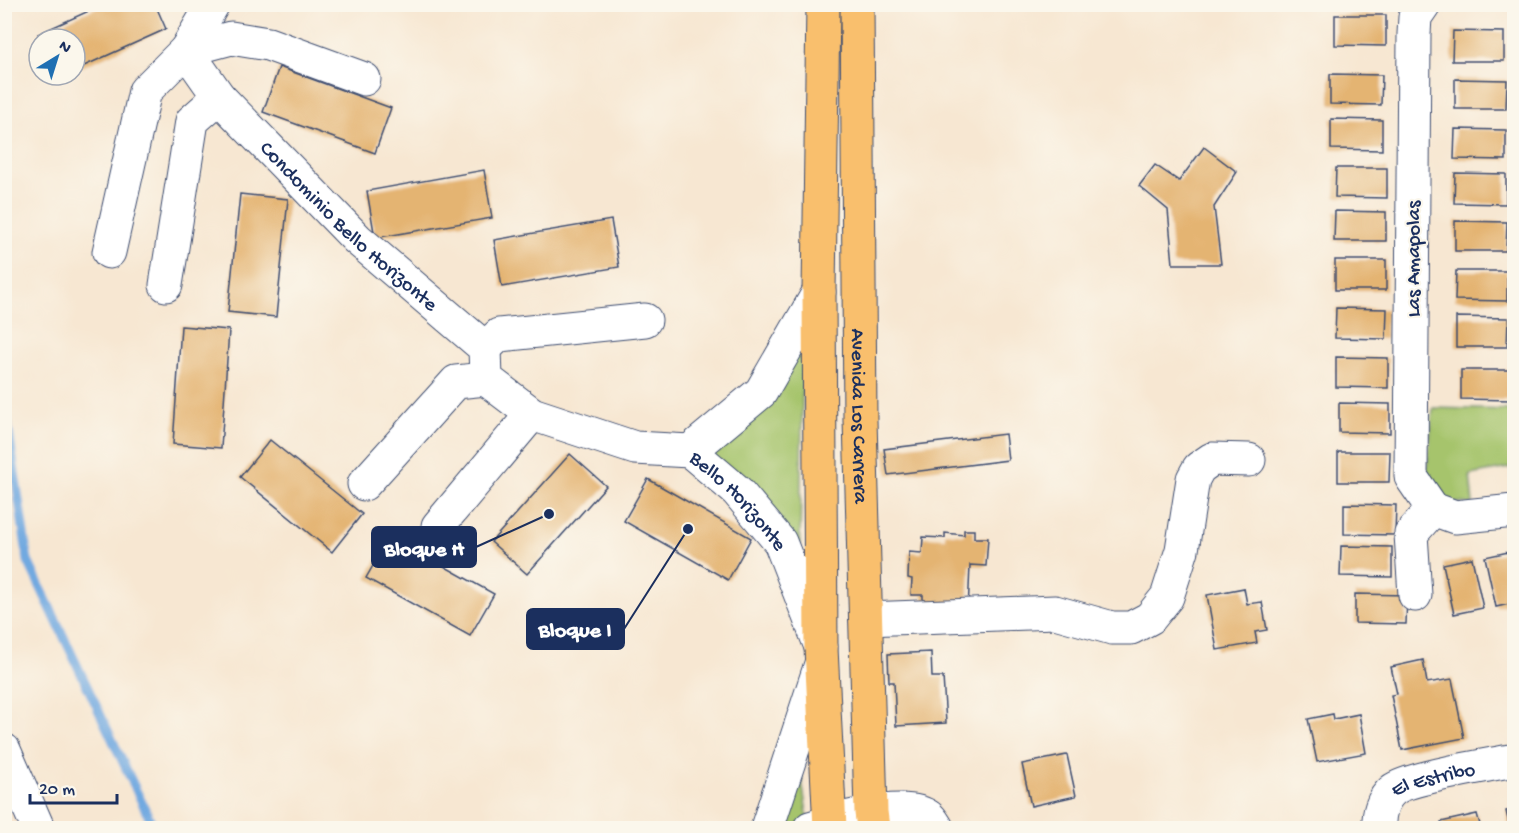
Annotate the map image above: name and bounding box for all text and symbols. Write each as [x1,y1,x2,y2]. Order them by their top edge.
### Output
north arrow [27,27,87,87]
text: N [54,37,74,59]
street label: Condominio Bello Horizonte [253,137,443,319]
street label: Las Amapolas [1403,200,1428,317]
street label: Avenida Los Carrera [843,328,871,505]
street label: Bello Horizonte [682,446,791,556]
callout: Bloque H [372,527,476,567]
text: Bloque H [383,538,465,564]
callout: Bloque I [527,609,624,649]
text: Bloque I [538,619,611,645]
street label: El Estribo [1388,759,1478,804]
scale bar [30,767,117,805]
text: 20 m [39,780,75,801]

